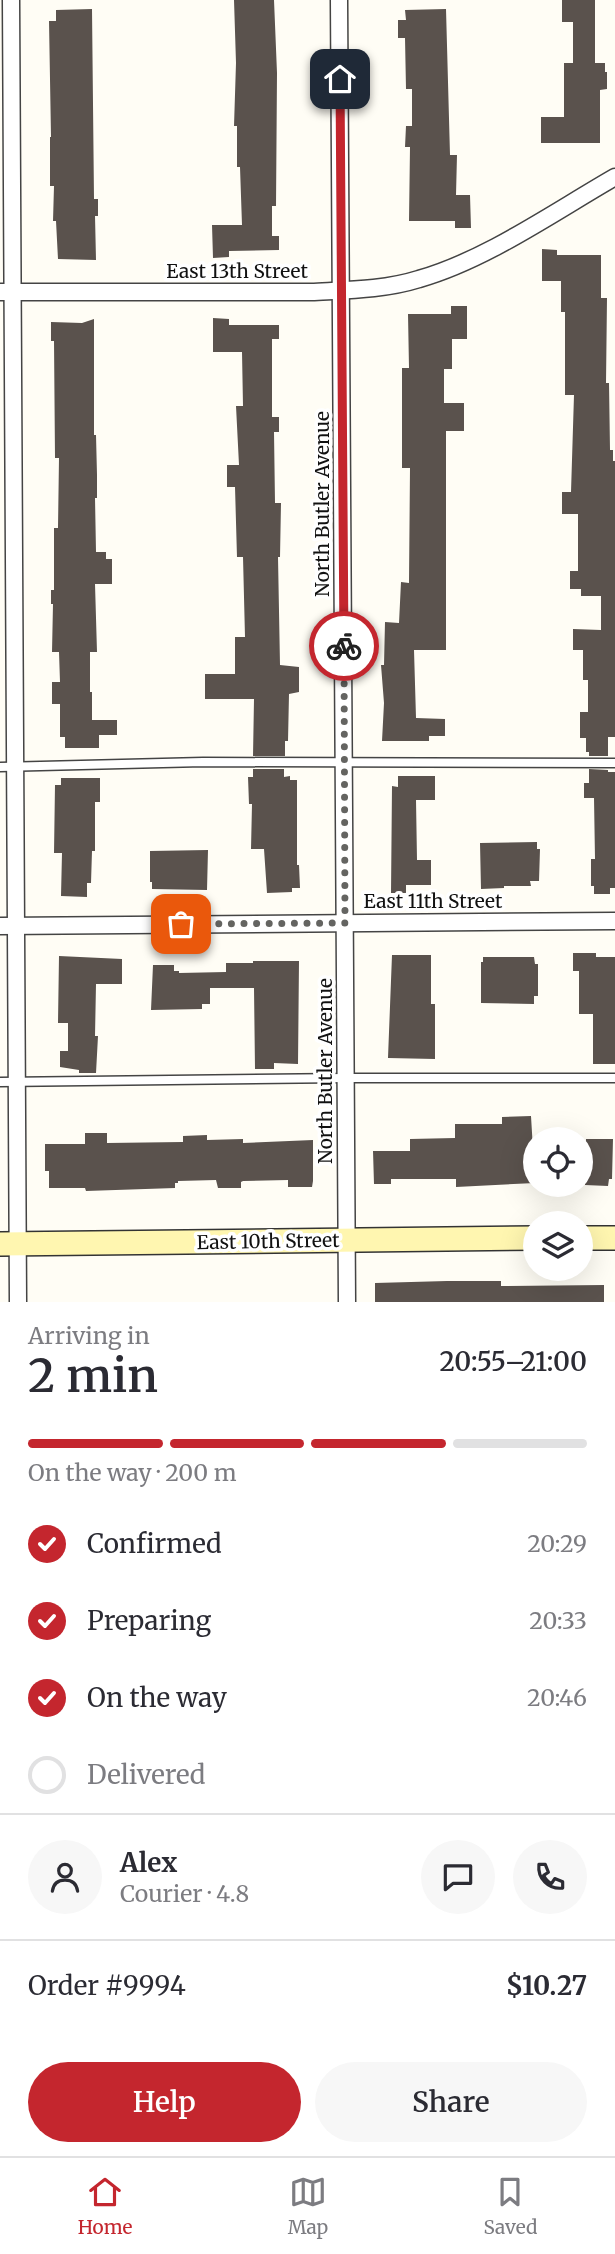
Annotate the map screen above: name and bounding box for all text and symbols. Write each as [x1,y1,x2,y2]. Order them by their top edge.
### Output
pin [310,49,370,109]
icon: home [321,60,359,98]
street label: East 13th Street [166,259,308,283]
street label: North Butler Avenue [310,411,334,597]
courier [309,611,379,681]
icon: bike [325,627,363,665]
street label: East 11th Street [364,889,503,913]
pin [151,894,211,954]
icon: bag [162,905,200,943]
street label: North Butler Avenue [313,978,337,1164]
map controls [523,1127,593,1281]
button: locate [523,1127,593,1197]
button: layers [523,1211,593,1281]
street label: East 10th Street [196,1228,340,1254]
text: Arriving in [28,1321,150,1350]
text: 20:55–21:00 [439,1345,587,1378]
text: 2 min [28,1347,158,1405]
text: On the way · 200 m [28,1458,237,1487]
icon: check [28,1525,66,1563]
text: Confirmed [87,1527,222,1560]
text: 20:29 [527,1529,587,1558]
icon: check [28,1602,66,1640]
text: Preparing [87,1604,211,1637]
text: 20:33 [529,1606,587,1635]
icon: check [28,1679,66,1717]
text: On the way [87,1681,227,1714]
text: 20:46 [527,1683,587,1712]
text: Delivered [87,1758,206,1791]
button: person [28,1840,102,1914]
button: chat [421,1840,495,1914]
button: phone [513,1840,587,1914]
text: Alex [120,1846,177,1879]
text: Courier · 4.8 [120,1879,249,1908]
text: Order #9994 [28,1969,186,2002]
text: $10.27 [506,1969,587,2002]
button: Help [28,2062,301,2142]
button: Share [315,2062,587,2142]
tab: Home [78,2173,132,2239]
tab: Map [288,2173,328,2239]
tab: Saved [483,2173,537,2239]

